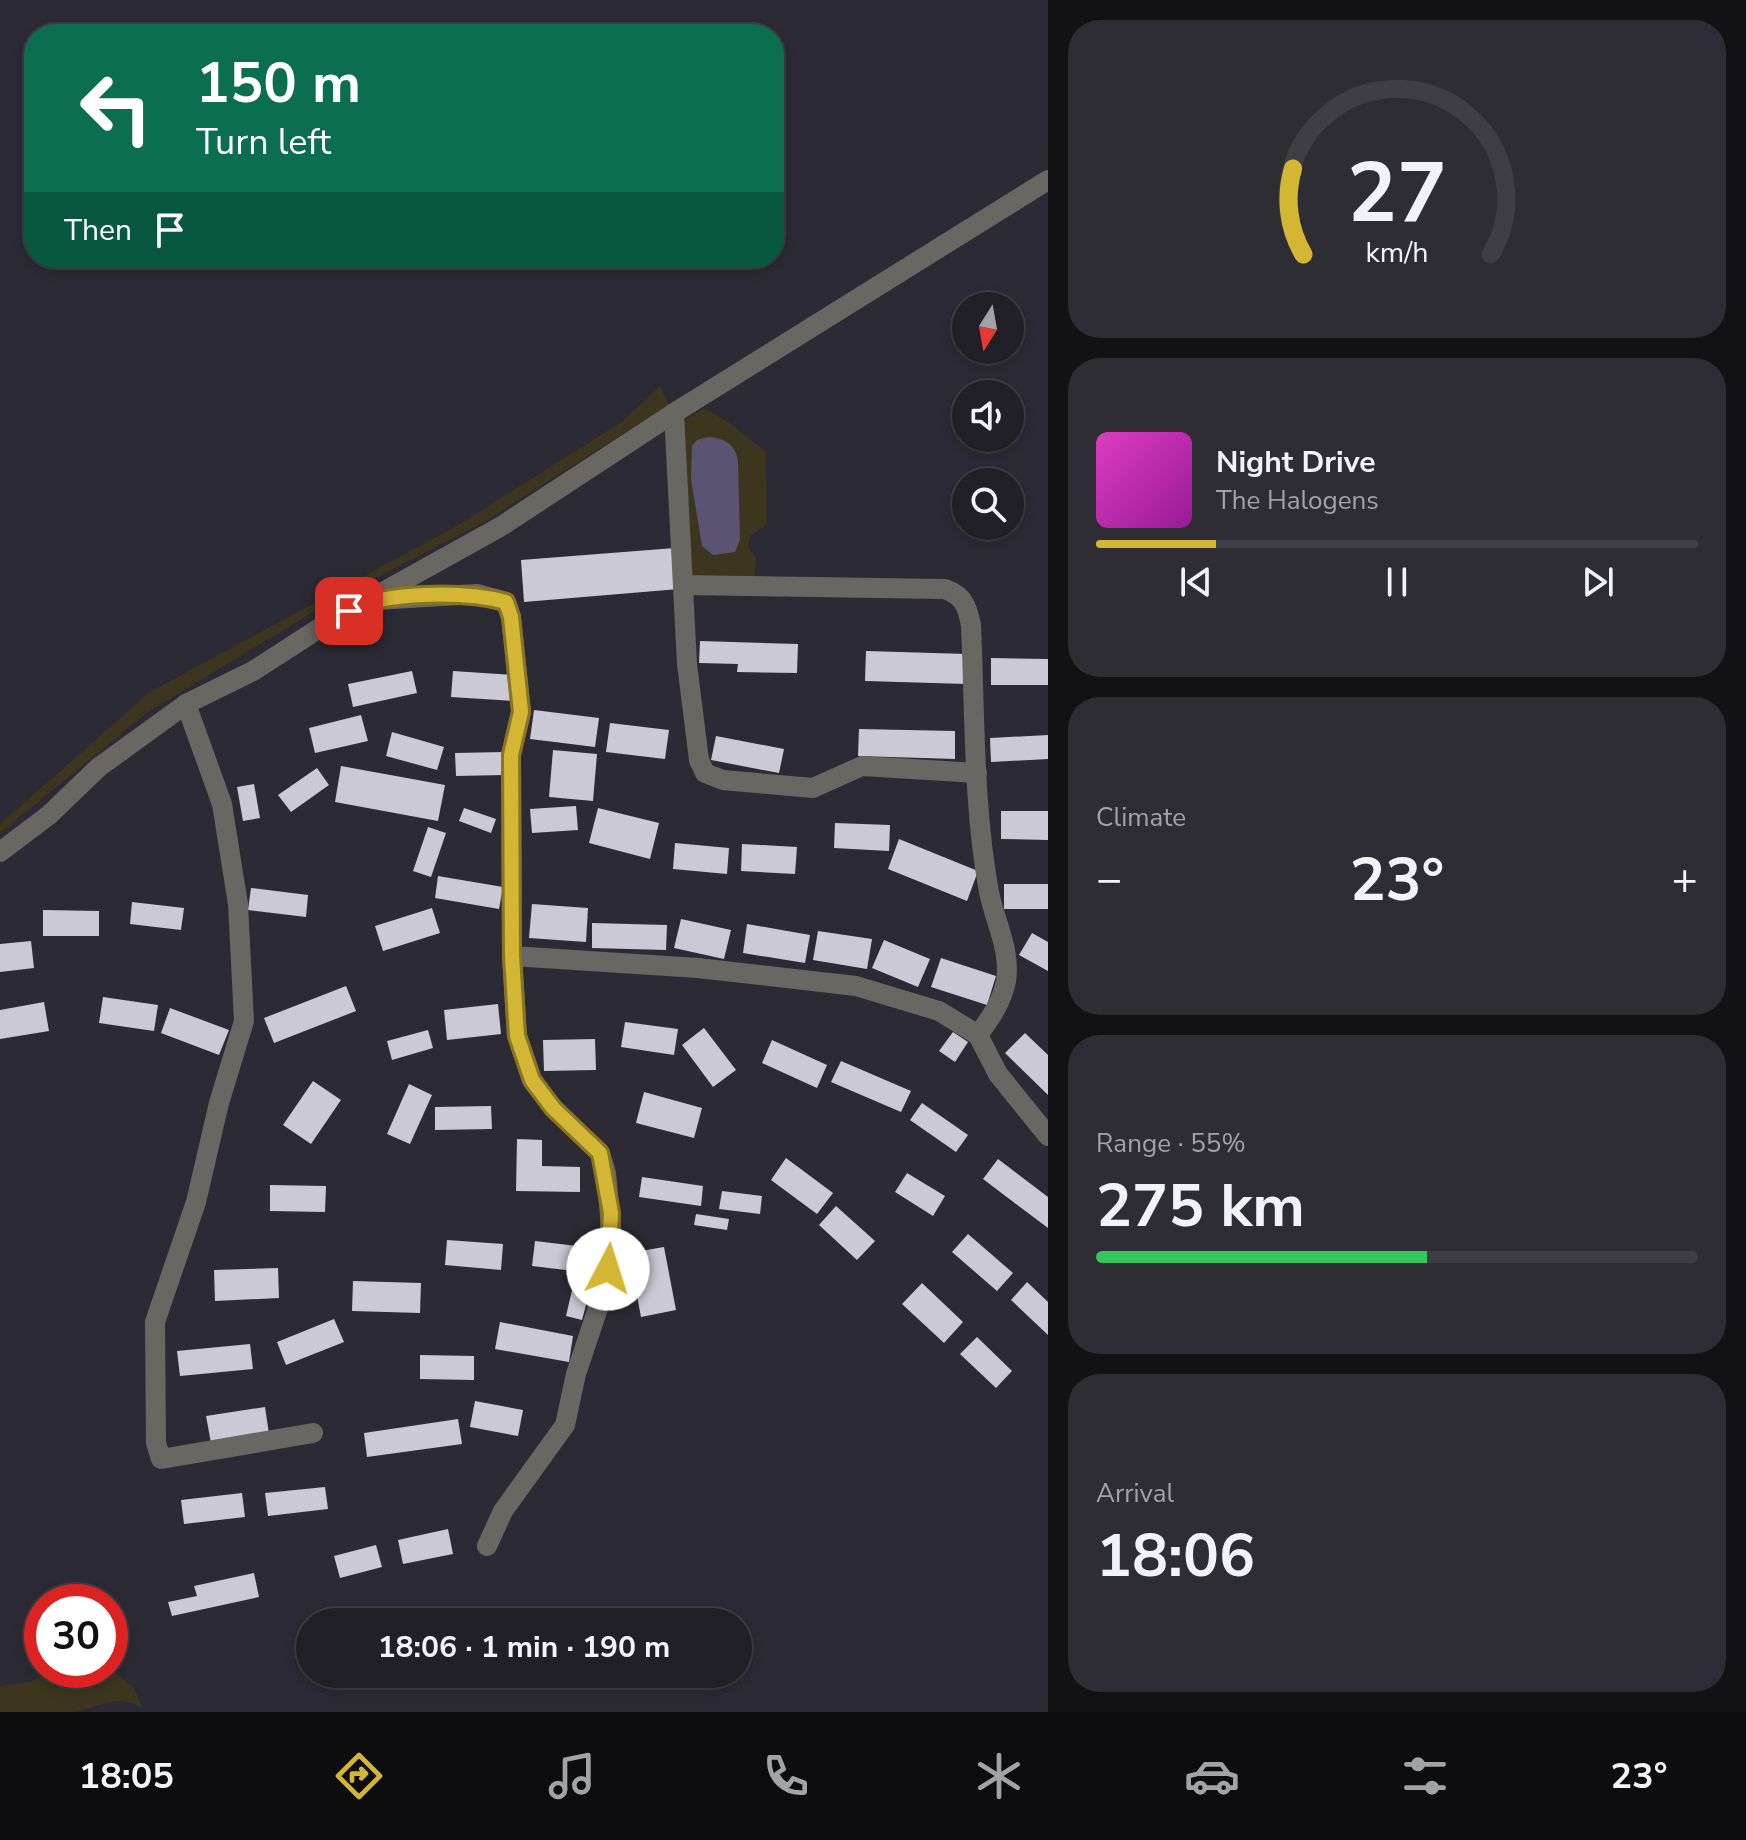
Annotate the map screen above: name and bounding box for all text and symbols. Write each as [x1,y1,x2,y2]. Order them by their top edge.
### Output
text: 150 m [196,45,361,122]
icon: left [64,56,168,160]
text: Turn left [196,118,331,167]
text: 27 [1347,137,1447,250]
icon: arrive [148,208,192,252]
text: Then [64,210,132,251]
text: km/h [1366,233,1428,272]
north arrow [952,292,1024,364]
map controls [952,292,1024,540]
button: sound [952,380,1024,452]
text: Night Drive [1216,442,1375,483]
button: search [952,468,1024,540]
text: The Halogens [1216,483,1379,518]
icon: previous [1174,560,1218,604]
icon: pause [1375,560,1419,604]
icon: next [1576,560,1620,604]
pin [315,577,383,645]
icon: arrive [327,589,371,633]
text: Climate [1096,800,1186,835]
text: 23° [1350,839,1444,921]
text: − [1096,850,1122,910]
text: + [1672,850,1698,910]
text: Range · 55% [1096,1126,1246,1161]
text: 275 km [1096,1165,1305,1247]
position arrow [566,1227,650,1311]
text: Arrival [1096,1476,1174,1511]
text: 18:06 [1096,1515,1255,1597]
speed limit sign: 30 [24,1584,128,1688]
text: 18:06 · 1 min · 190 m [378,1627,670,1668]
icon: directions [331,1748,387,1804]
icon: music [544,1748,600,1804]
icon: phone [758,1748,814,1804]
icon: climate [971,1748,1027,1804]
icon: car [1184,1748,1240,1804]
icon: filters [1397,1748,1453,1804]
text: 18:05 [79,1752,174,1801]
text: 23° [1610,1752,1667,1801]

